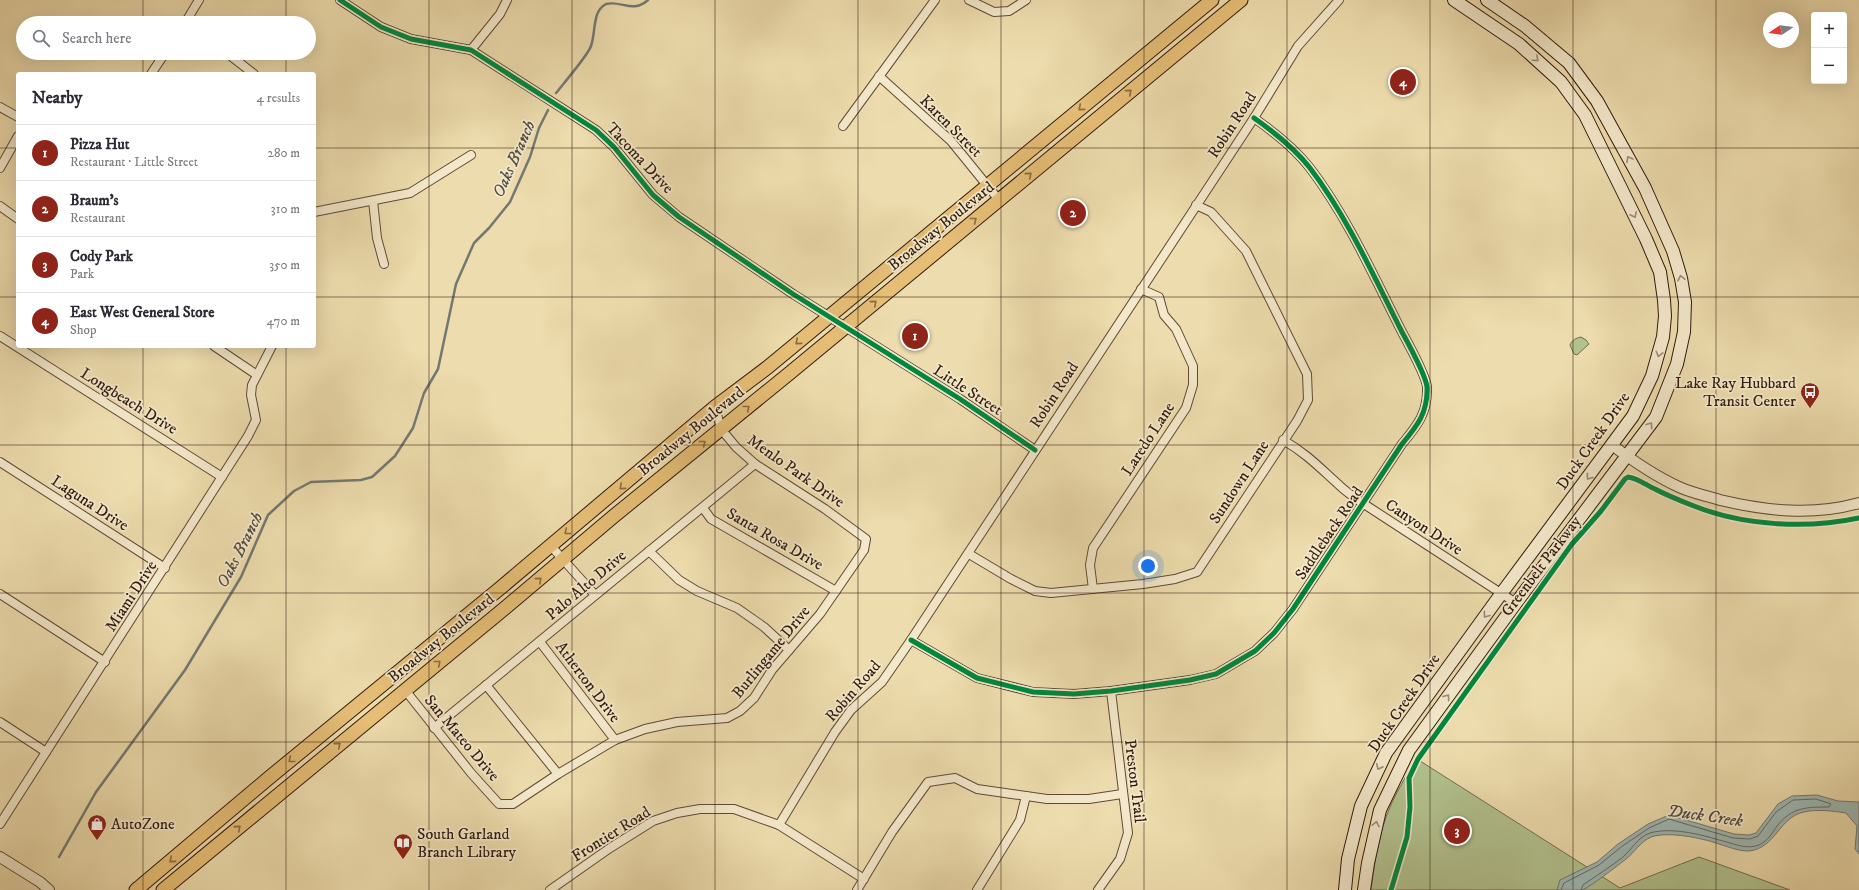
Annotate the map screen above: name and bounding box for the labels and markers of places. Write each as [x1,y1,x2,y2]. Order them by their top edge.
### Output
pin: 4 [1390,67,1416,97]
pin: 2 [1060,198,1086,228]
pin: 1 [902,321,928,351]
place label: Lake Ray Hubbard Transit Center [1675,373,1796,411]
bus stop icon: Lake Ray Hubbard Transit Center [1799,381,1821,409]
shop icon: AutoZone [86,813,108,841]
place label: AutoZone [111,814,175,834]
pin: 3 [1444,816,1470,846]
place label: South Garland Branch Library [417,824,517,862]
library icon: South Garland Branch Library [392,832,414,860]

